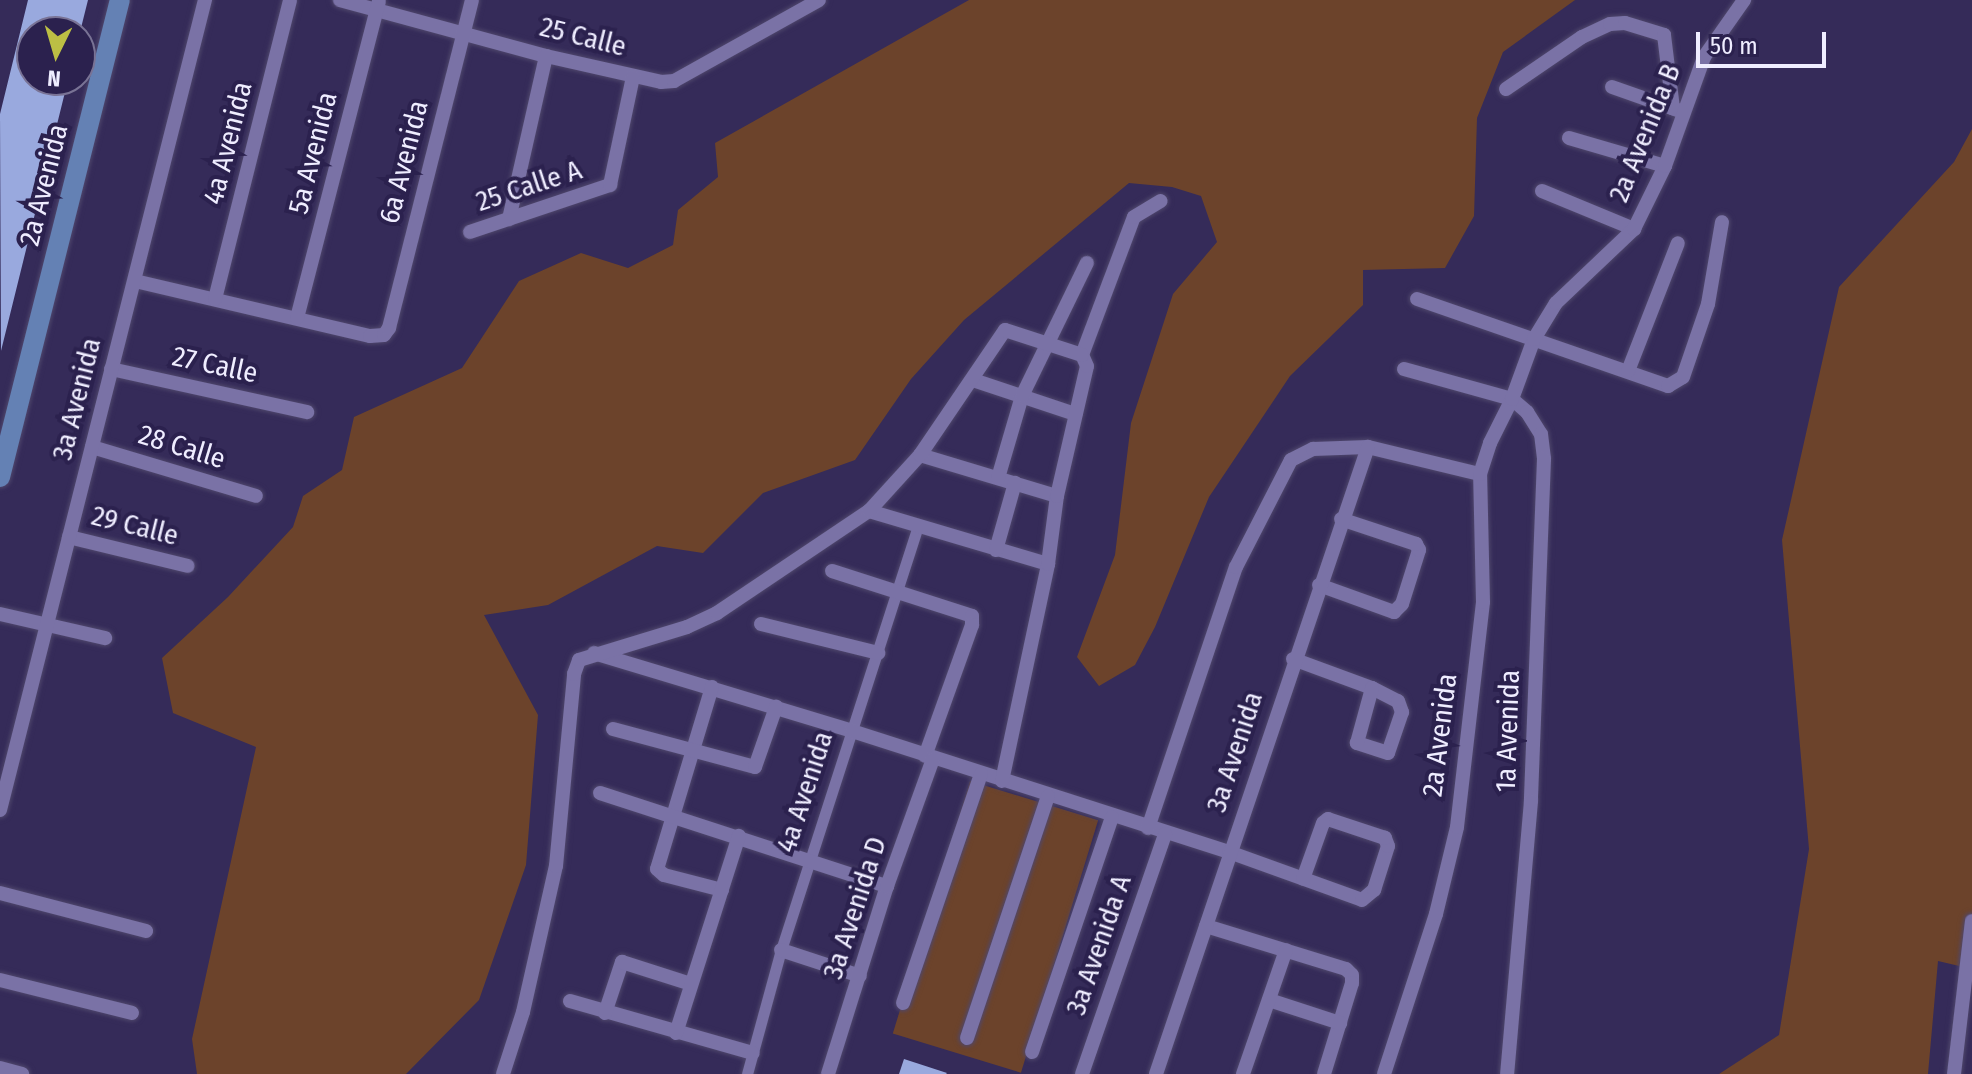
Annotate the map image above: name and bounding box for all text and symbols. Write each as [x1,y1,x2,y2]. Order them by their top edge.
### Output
street label: 25 Calle [536,10,630,64]
north arrow [16,16,96,96]
scale bar [1700,16,1830,66]
text: 50 m [1710,32,1758,60]
street label: 2a Avenida B [1602,59,1688,207]
text: N [46,64,62,92]
street label: 4a Avenida [197,78,259,208]
street label: 5a Avenida [282,88,344,218]
street label: 6a Avenida [373,97,435,227]
street label: 2a Avenida [13,121,75,249]
street label: 25 Calle A [472,153,586,219]
street label: 3a Avenida [46,335,108,463]
street label: 27 Calle [169,340,261,390]
street label: 28 Calle [135,418,229,476]
street label: 29 Calle [88,499,182,553]
street label: 1a Avenida [1489,669,1527,793]
street label: 2a Avenida [1416,671,1464,799]
street label: 3a Avenida [1200,688,1270,816]
street label: 4a Avenida [770,727,840,857]
street label: 3a Avenida D [816,833,894,983]
street label: 3a Avenida A [1059,871,1139,1019]

